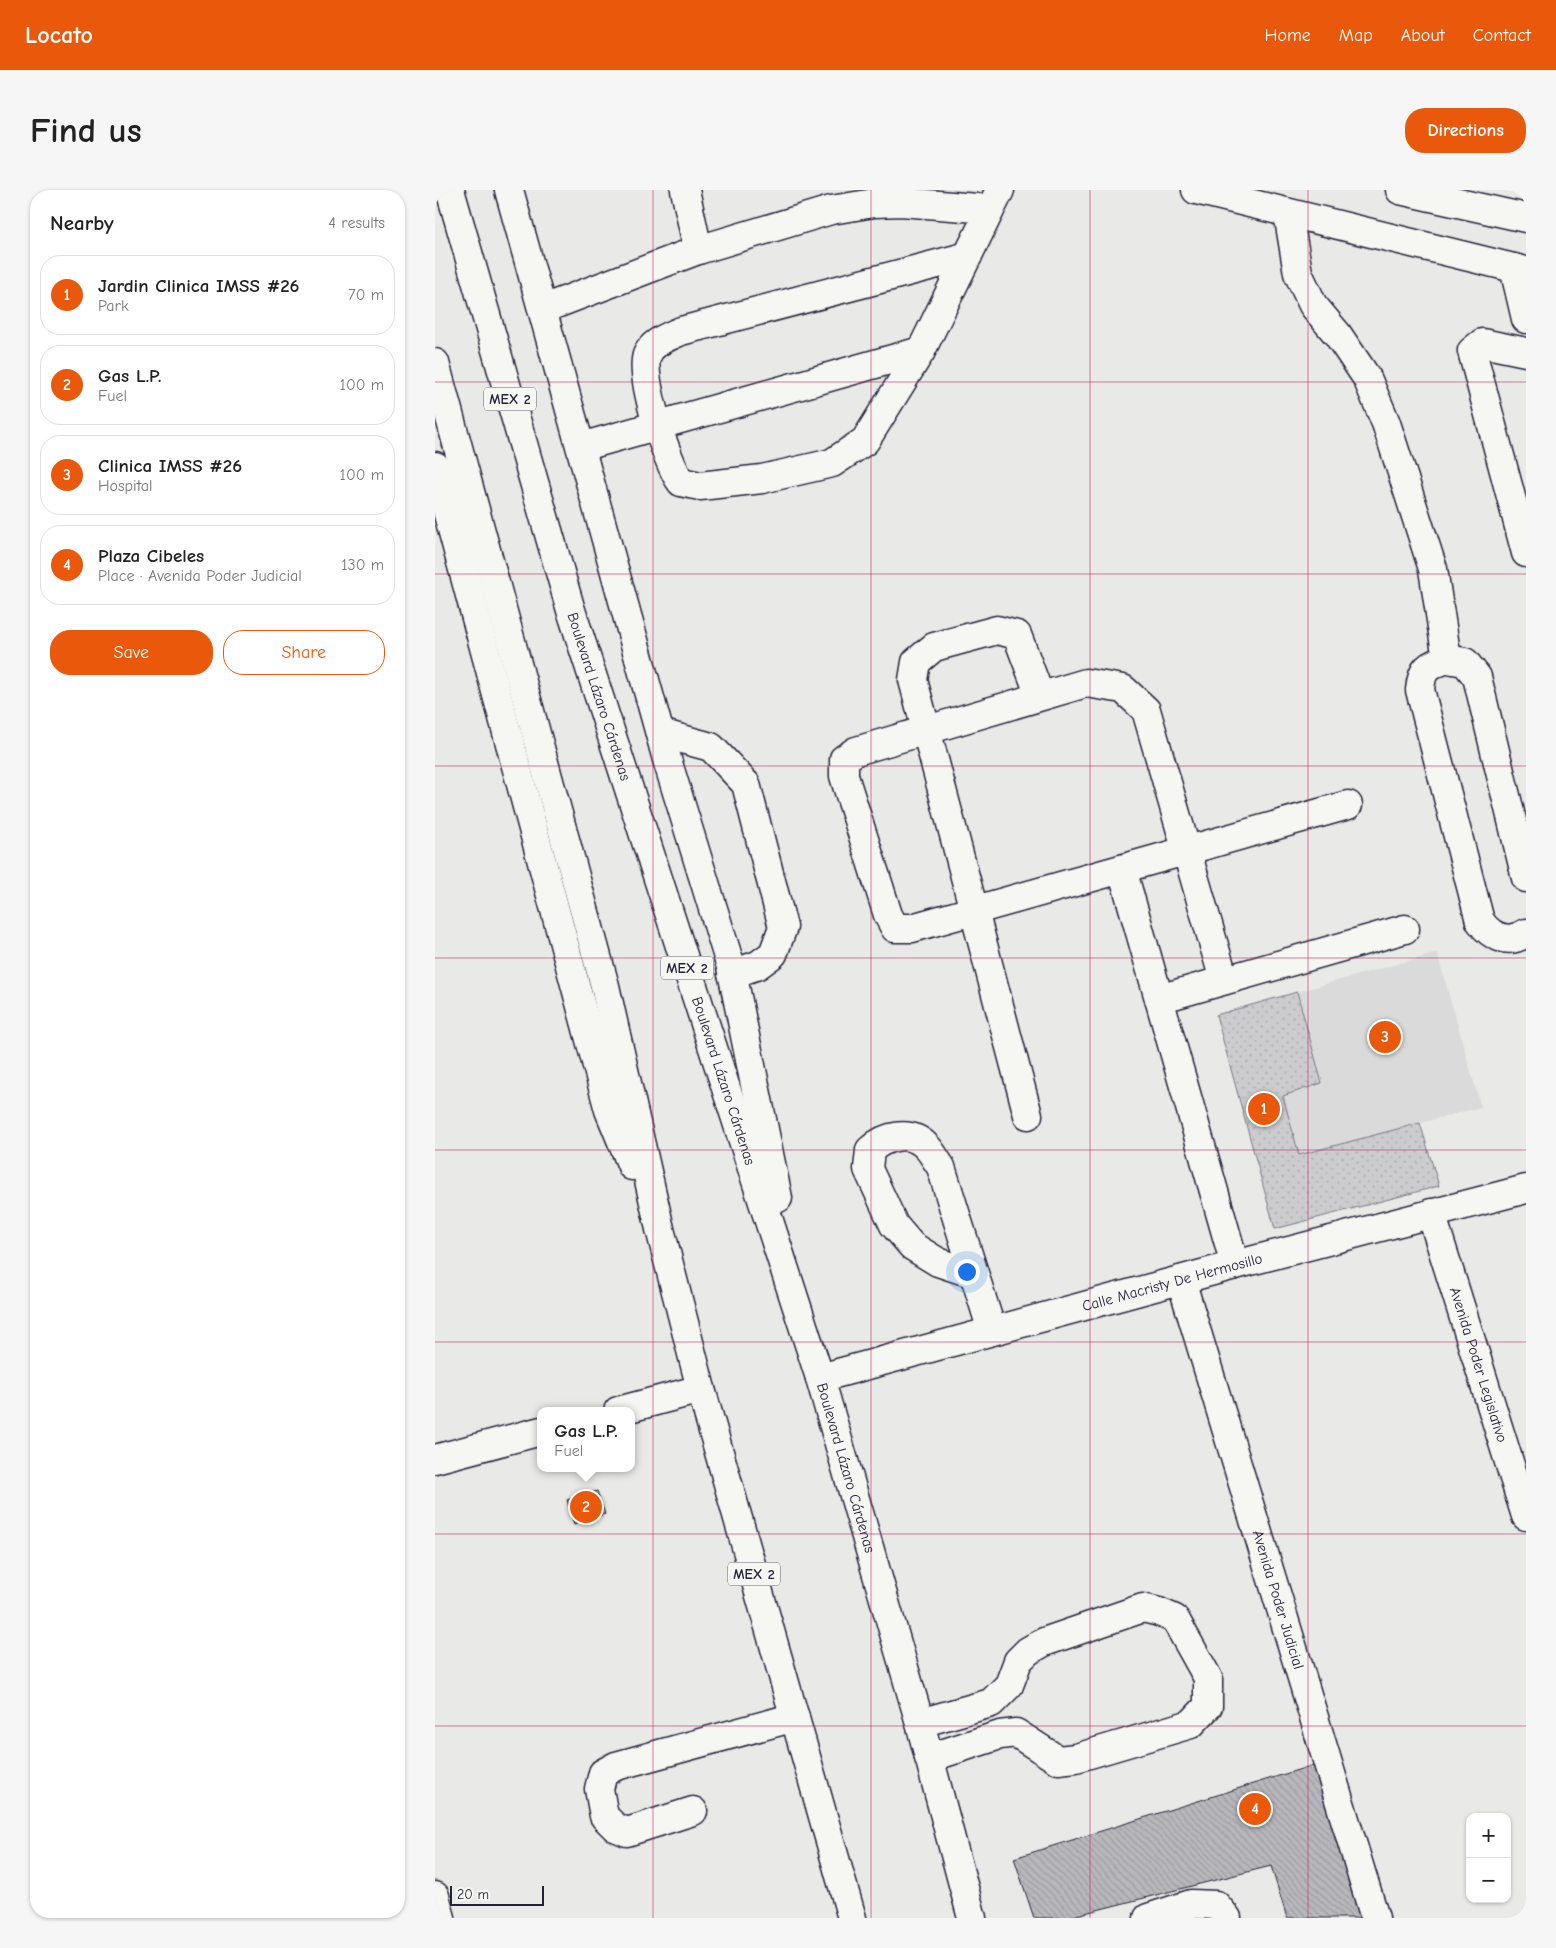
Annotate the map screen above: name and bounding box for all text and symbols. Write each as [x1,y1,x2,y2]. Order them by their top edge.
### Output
text: Locato [25,21,93,49]
text: Home [1264,25,1311,46]
text: Map [1339,25,1373,46]
text: About [1401,25,1445,46]
text: Contact [1473,25,1531,46]
button: Directions [1405,108,1526,153]
text: Find us [30,110,142,151]
text: Nearby [50,211,114,235]
text: 4 results [328,214,385,232]
text: Jardin Clinica IMSS #26 [98,275,300,297]
text: 1 [64,286,70,304]
text: 70 m [348,286,384,304]
text: Park [98,297,129,315]
text: Gas L.P. [98,365,161,387]
text: 2 [63,376,71,394]
text: 100 m [340,376,384,394]
text: Fuel [98,387,127,405]
road number: MEX 2 [484,388,536,410]
text: Clinica IMSS #26 [98,455,242,477]
text: 3 [63,466,71,484]
text: 100 m [340,466,384,484]
text: Hospital [98,477,153,495]
text: Plaza Cibeles [98,545,204,567]
text: 4 [63,556,71,574]
text: 130 m [341,556,384,574]
text: Place · Avenida Poder Judicial [98,567,302,585]
street label: Boulevard Lázaro Cárdenas [563,610,635,783]
button: Save [50,630,213,675]
button: Share [223,630,385,675]
road number: MEX 2 [661,956,713,980]
street label: Boulevard Lázaro Cárdenas [688,994,759,1167]
pin: 3 [1369,1018,1401,1056]
pin: 1 [1248,1090,1280,1128]
street label: Calle Macristy De Hermosillo [1080,1249,1264,1315]
your location [954,1259,980,1285]
street label: Avenida Poder Legislativo [1446,1285,1511,1445]
street label: Boulevard Lázaro Cárdenas [813,1381,879,1555]
popup [537,1407,635,1472]
text: Gas L.P. [554,1420,618,1442]
text: Fuel [554,1442,583,1460]
pin: 2 [570,1488,602,1526]
street label: Avenida Poder Judicial [1249,1528,1308,1671]
road number: MEX 2 [728,1562,780,1586]
pin: 4 [1239,1790,1271,1828]
map controls [1466,1813,1511,1903]
button: + [1466,1813,1511,1858]
button: − [1466,1858,1511,1903]
scale bar [450,1883,544,1906]
text: 20 m [457,1886,489,1903]

